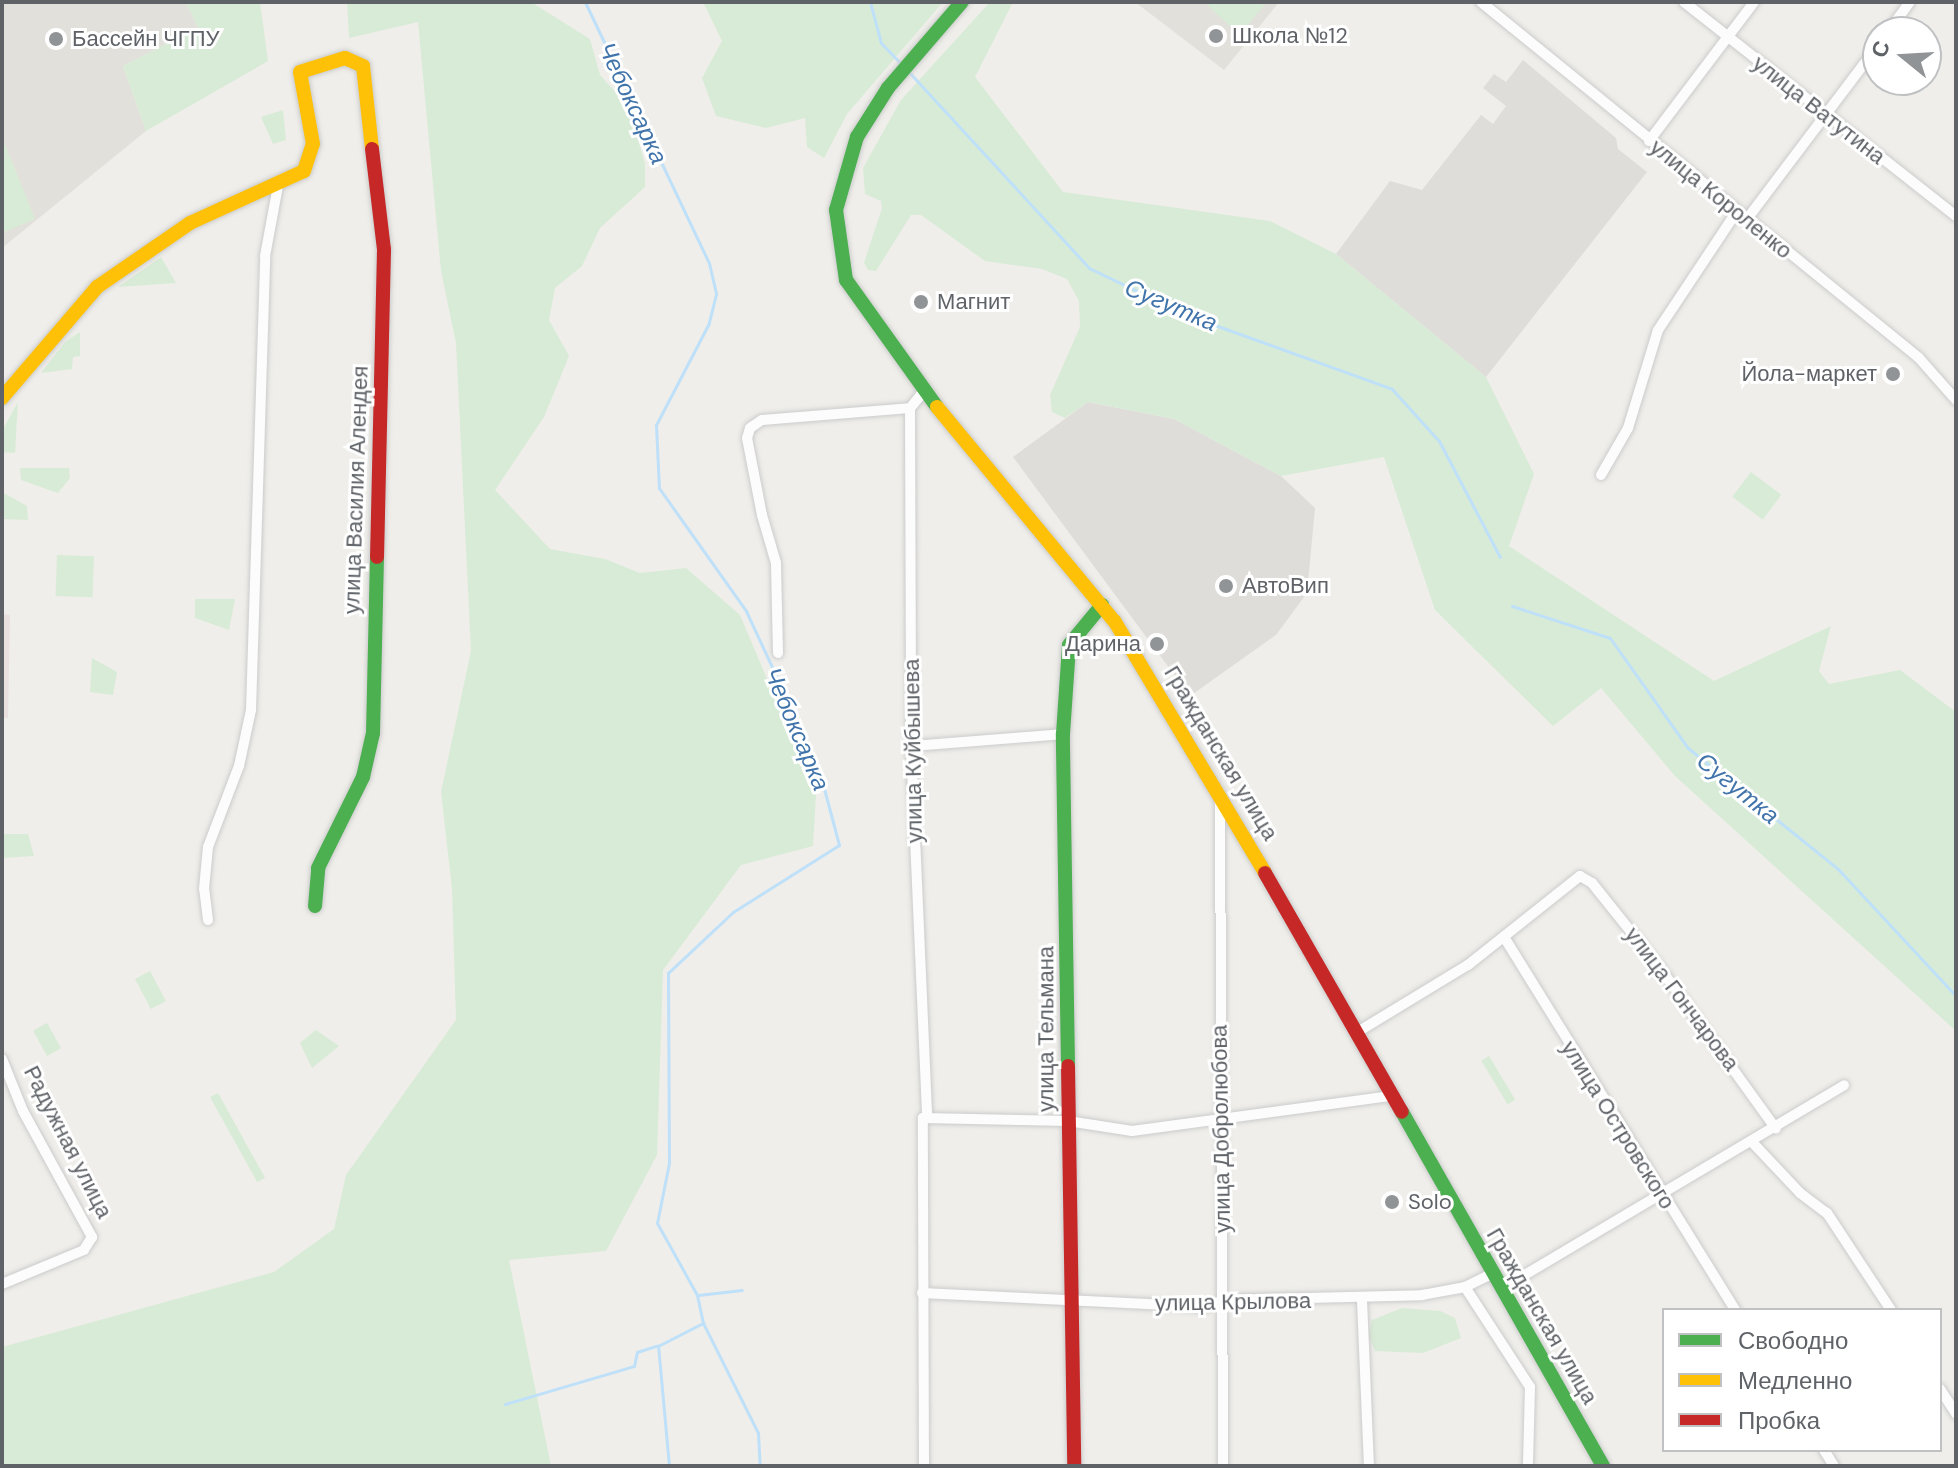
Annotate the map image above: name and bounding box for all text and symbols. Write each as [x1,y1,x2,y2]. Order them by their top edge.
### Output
north arrow [1862,16,1942,96]
place label: Школа №12 [1232,23,1348,49]
place label: Бассейн ЧГПУ [72,26,220,52]
marker: Школа №12 [1207,27,1225,45]
marker: Бассейн ЧГПУ [47,30,65,48]
text: С [1864,37,1897,61]
water label: Чебоксарка [592,38,674,168]
street label: улица Ватутина [1748,50,1890,170]
street label: улица Короленко [1645,134,1797,264]
water label: Сугутка [1120,273,1222,337]
place label: Магнит [937,289,1010,315]
marker: Магнит [912,293,930,311]
place label: Йола-маркет [1741,361,1877,387]
street label: улица Василия Алендея [338,365,374,615]
marker: Йола-маркет [1884,365,1902,383]
place label: АвтоВип [1242,573,1329,599]
marker: АвтоВип [1217,577,1235,595]
place label: Дарина [1065,631,1141,657]
marker: Дарина [1148,635,1166,653]
street label: улица Куйбышева [898,659,928,843]
street label: Гражданская улица [1159,661,1283,845]
water label: Чебоксарка [758,663,836,795]
water label: Сугутка [1691,746,1785,830]
street label: улица Гончарова [1619,922,1745,1076]
street label: улица Тельмана [1033,946,1059,1112]
street label: улица Добролюбова [1206,1025,1236,1233]
street label: улица Островского [1556,1036,1680,1214]
street label: Радужная улица [18,1061,118,1223]
place label: Solo [1408,1189,1452,1215]
marker: Solo [1383,1193,1401,1211]
street label: Гражданская улица [1481,1223,1603,1409]
street label: улица Крылова [1155,1287,1311,1317]
legend [1662,1308,1942,1452]
text: Свободно [1738,1325,1848,1356]
text: Медленно [1738,1365,1852,1396]
text: Пробка [1738,1405,1820,1436]

